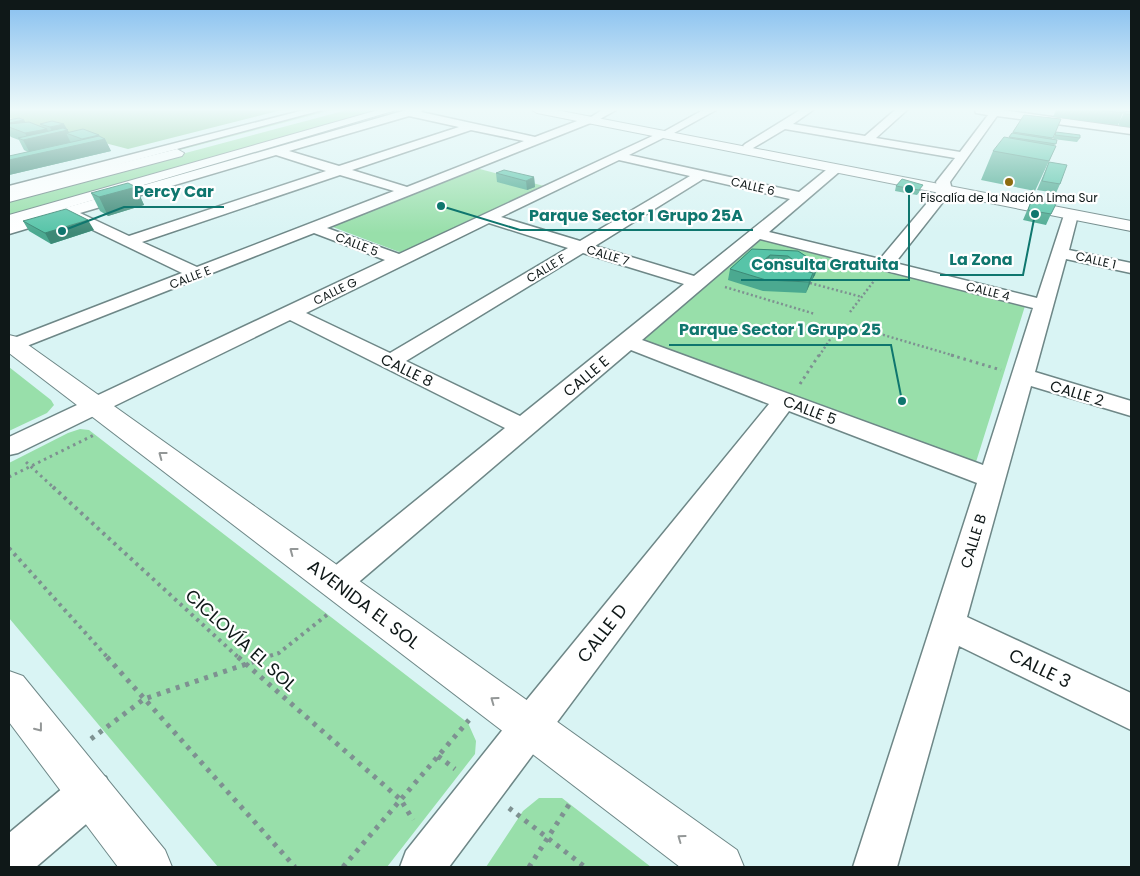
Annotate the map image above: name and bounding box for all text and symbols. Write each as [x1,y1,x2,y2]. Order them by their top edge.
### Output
street label: CALLE 6 [729,173,777,199]
callout: Percy Car [124,176,224,207]
marker: Fiscalía de la Nación Lima Sur [1003,176,1015,188]
text: Percy Car [134,180,214,203]
place label: Fiscalía de la Nación Lima Sur [920,189,1098,206]
callout: Parque Sector 1 Grupo 25A [520,199,753,230]
text: Parque Sector 1 Grupo 25A [529,204,743,227]
street label: CALLE 5 [333,228,381,260]
street label: CALLE 7 [585,240,632,270]
callout: La Zona [940,244,1023,275]
street label: CALLE 1 [1074,247,1118,273]
text: La Zona [949,248,1013,271]
callout: Consulta Gratuita [741,249,909,280]
street label: CALLE F [523,250,569,286]
text: Consulta Gratuita [751,253,899,276]
street label: CALLE E [167,261,213,293]
street label: CALLE G [310,273,360,309]
street label: CALLE 4 [964,277,1012,305]
callout: Parque Sector 1 Grupo 25 [669,314,891,345]
text: Parque Sector 1 Grupo 25 [679,318,881,341]
street label: CALLE 8 [377,348,437,392]
street label: CALLE E [559,351,613,401]
street label: CALLE 2 [1048,375,1106,411]
street label: CALLE 5 [780,390,840,430]
one-way arrow [159,452,168,460]
street label: CALLE B [955,511,991,571]
one-way arrow [289,548,299,557]
street label: AVENIDA EL SOL [303,554,425,655]
street label: CICLOVÍA EL SOL [180,583,302,697]
street label: CALLE D [571,598,633,668]
street label: CALLE 3 [1005,642,1075,694]
one-way arrow [490,697,500,706]
one-way arrow [33,722,42,732]
one-way arrow [677,835,687,844]

